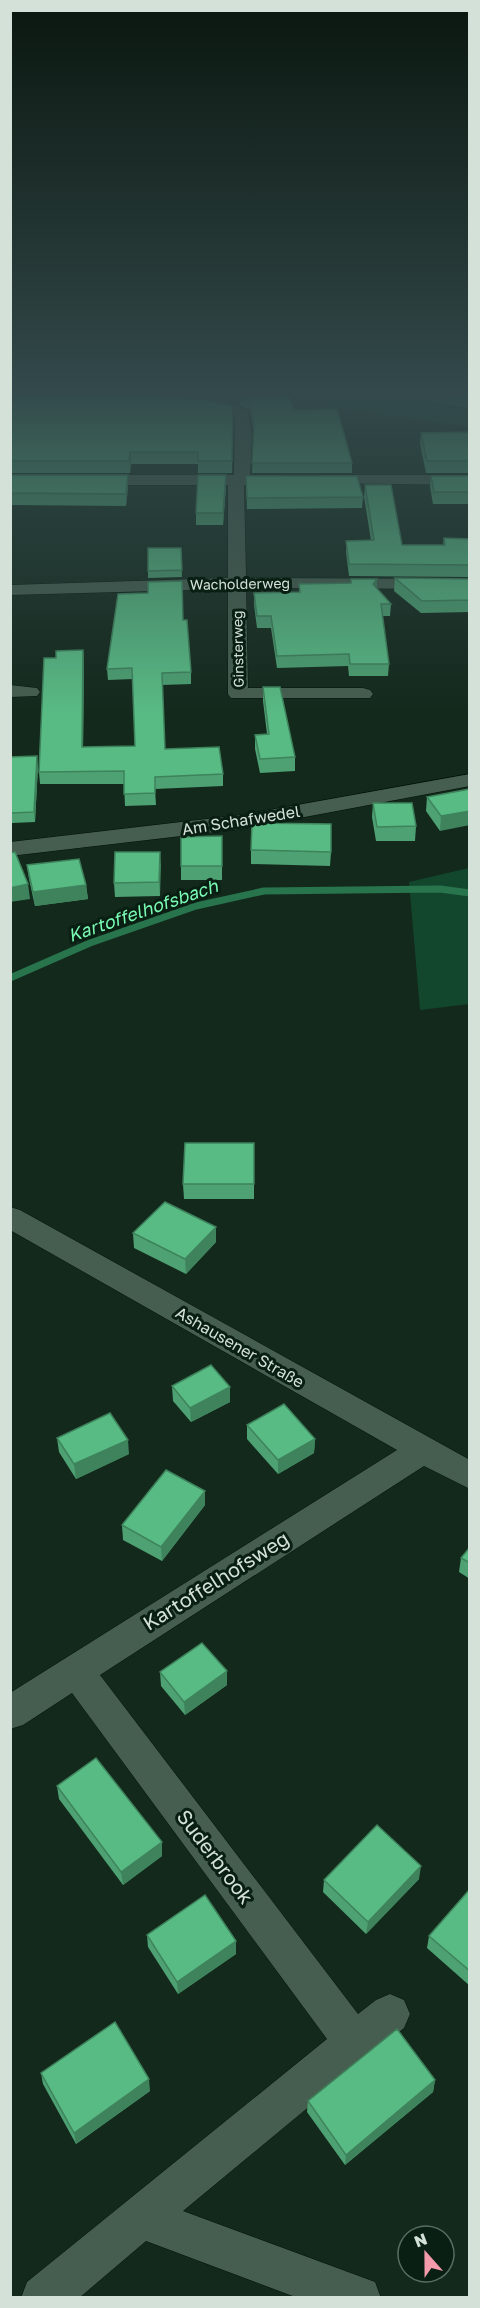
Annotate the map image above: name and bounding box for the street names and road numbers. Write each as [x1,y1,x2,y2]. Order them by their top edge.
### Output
street label: Wacholderweg [190,574,290,593]
street label: Ginsterweg [228,610,247,688]
street label: Am Schafwedel [181,801,301,839]
street label: Ashausener Straße [172,1302,308,1392]
street label: Kartoffelhofsweg [138,1526,293,1635]
street label: Suderbrook [173,1805,259,1908]

